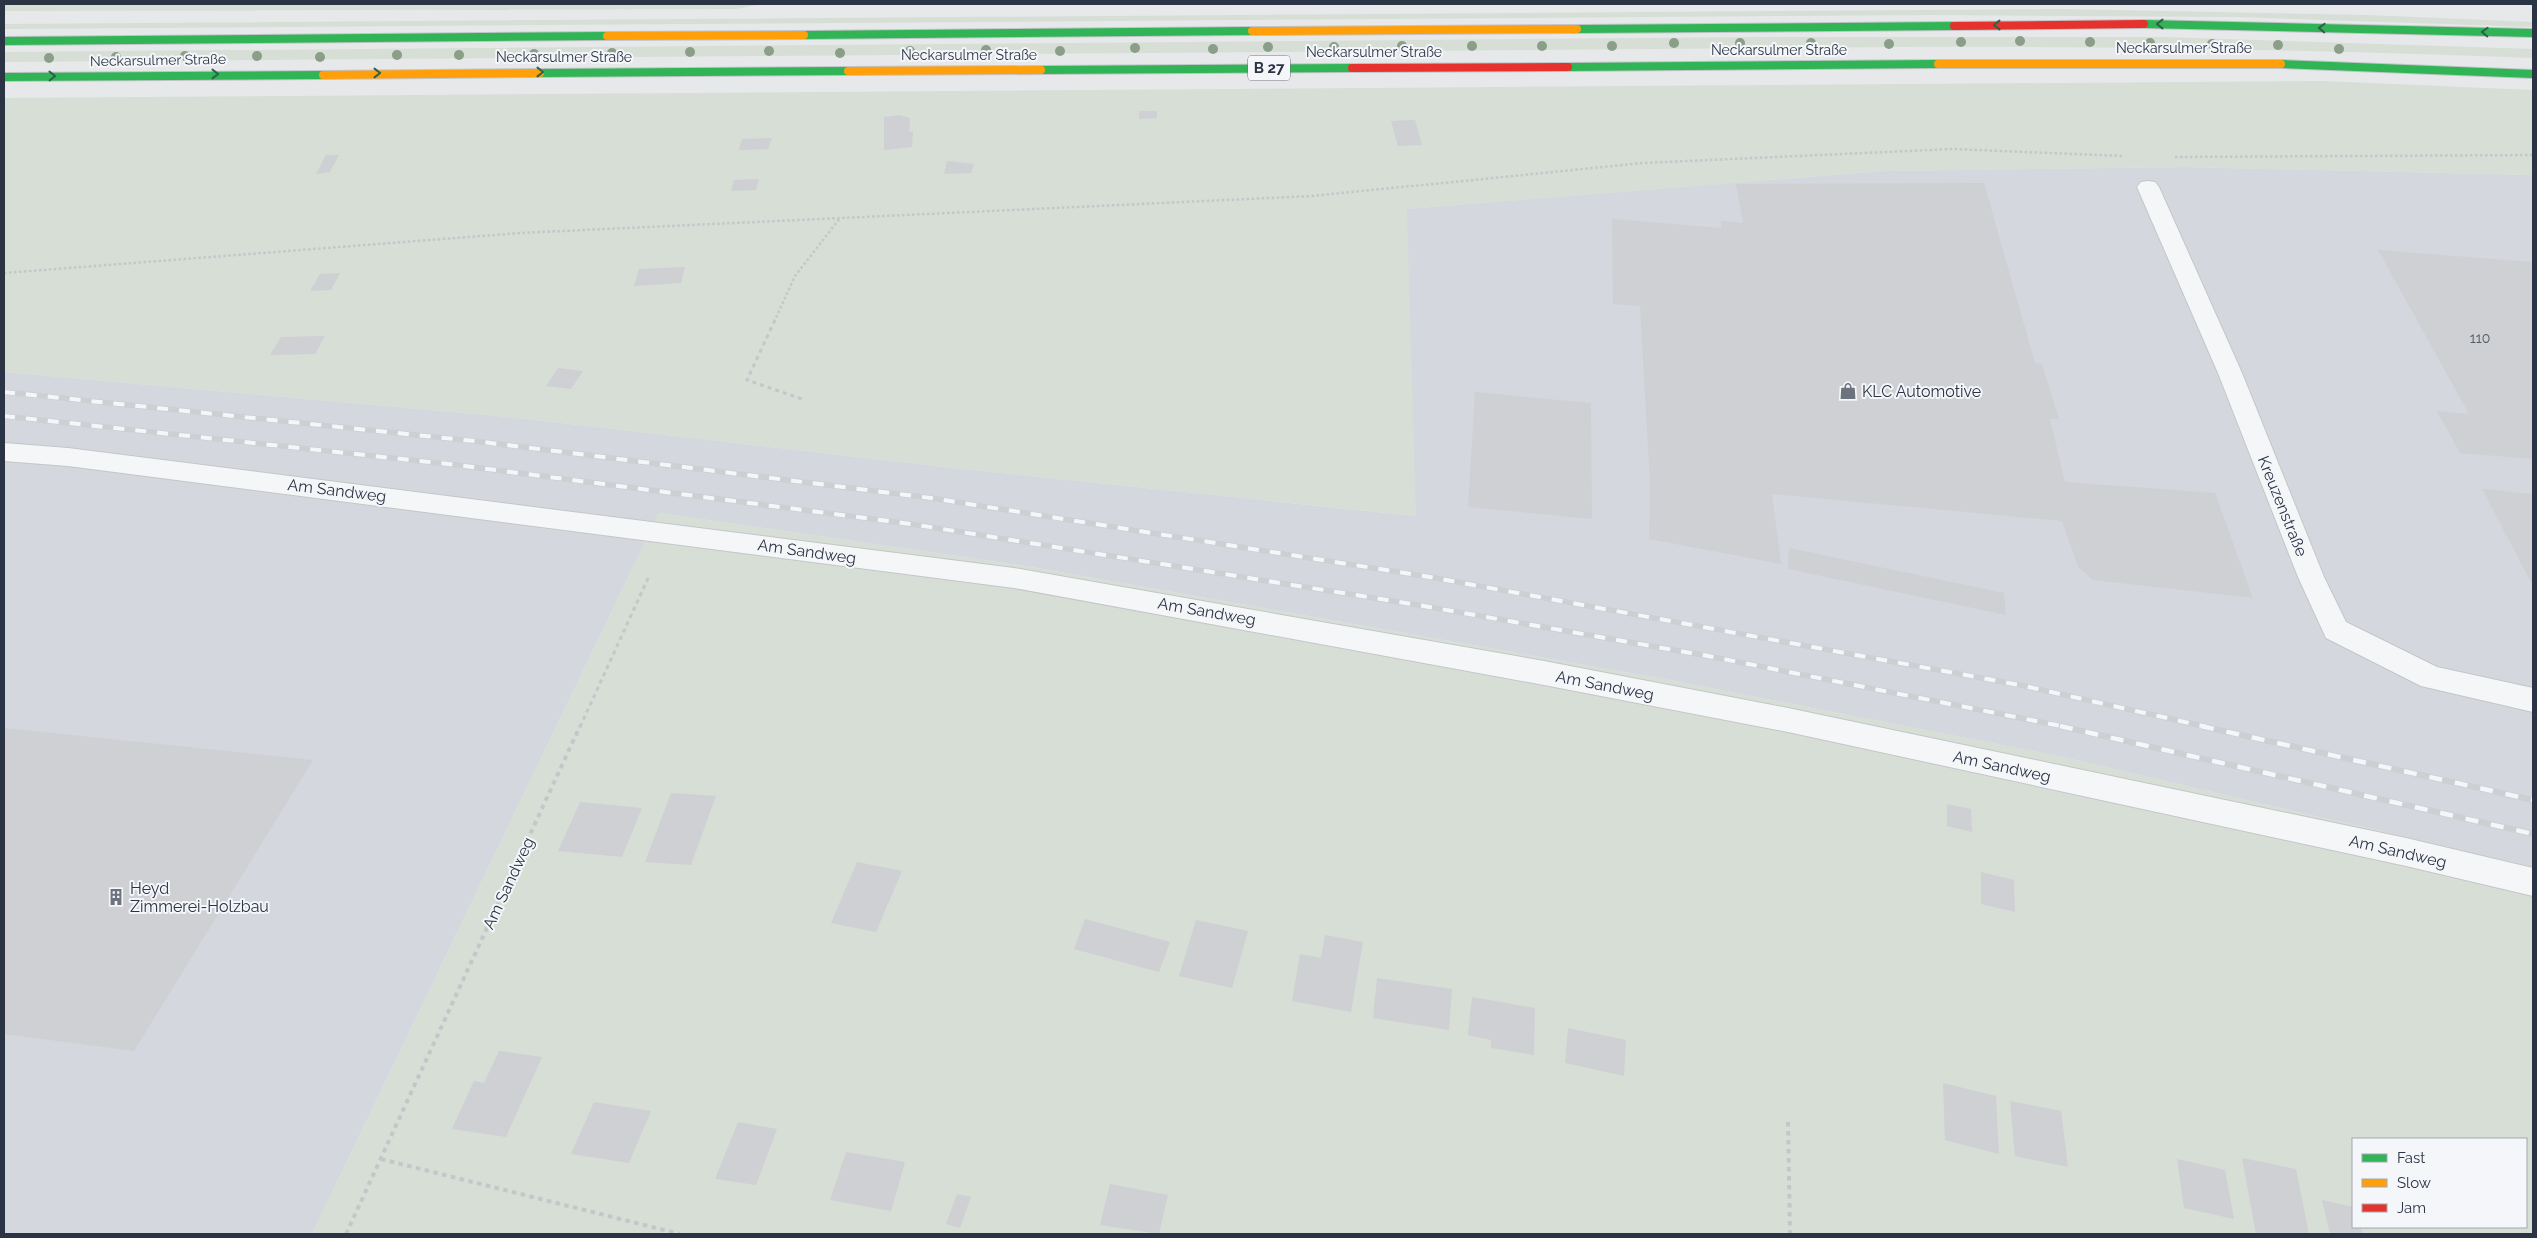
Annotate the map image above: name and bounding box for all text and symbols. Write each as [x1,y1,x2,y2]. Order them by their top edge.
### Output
one-way arrow [2155,19,2163,29]
one-way arrow [1993,20,2001,31]
one-way arrow [2318,22,2326,33]
one-way arrow [2480,27,2488,37]
street label: Neckarsulmer Straße [2116,40,2252,56]
street label: Neckarsulmer Straße [1711,42,1847,58]
street label: Neckarsulmer Straße [1306,44,1442,60]
street label: Neckarsulmer Straße [901,47,1037,63]
street label: Neckarsulmer Straße [496,49,632,65]
street label: Neckarsulmer Straße [90,51,226,69]
road number: B 27 [1248,56,1290,80]
one-way arrow [536,67,544,77]
one-way arrow [374,68,382,78]
one-way arrow [212,69,219,79]
one-way arrow [49,71,57,81]
house number: 110 [2470,330,2490,346]
shop icon: KLC Automotive [1838,381,1858,401]
place label: KLC Automotive [1862,382,1981,401]
street label: Kreuzenstraße [2254,453,2311,559]
street label: Am Sandweg [286,475,387,506]
street label: Am Sandweg [756,535,857,568]
street label: Am Sandweg [1156,594,1257,629]
street label: Am Sandweg [1554,667,1655,704]
street label: Am Sandweg [1951,747,2052,786]
street label: Am Sandweg [2347,831,2448,872]
street label: Am Sandweg [479,834,538,932]
place label: Heyd Zimmerei-Holzbau [130,879,269,916]
building icon: Heyd Zimmerei-Holzbau [106,887,126,907]
legend [2352,1138,2527,1228]
text: Fast [2397,1149,2425,1167]
text: Slow [2397,1174,2431,1192]
text: Jam [2397,1199,2426,1217]

